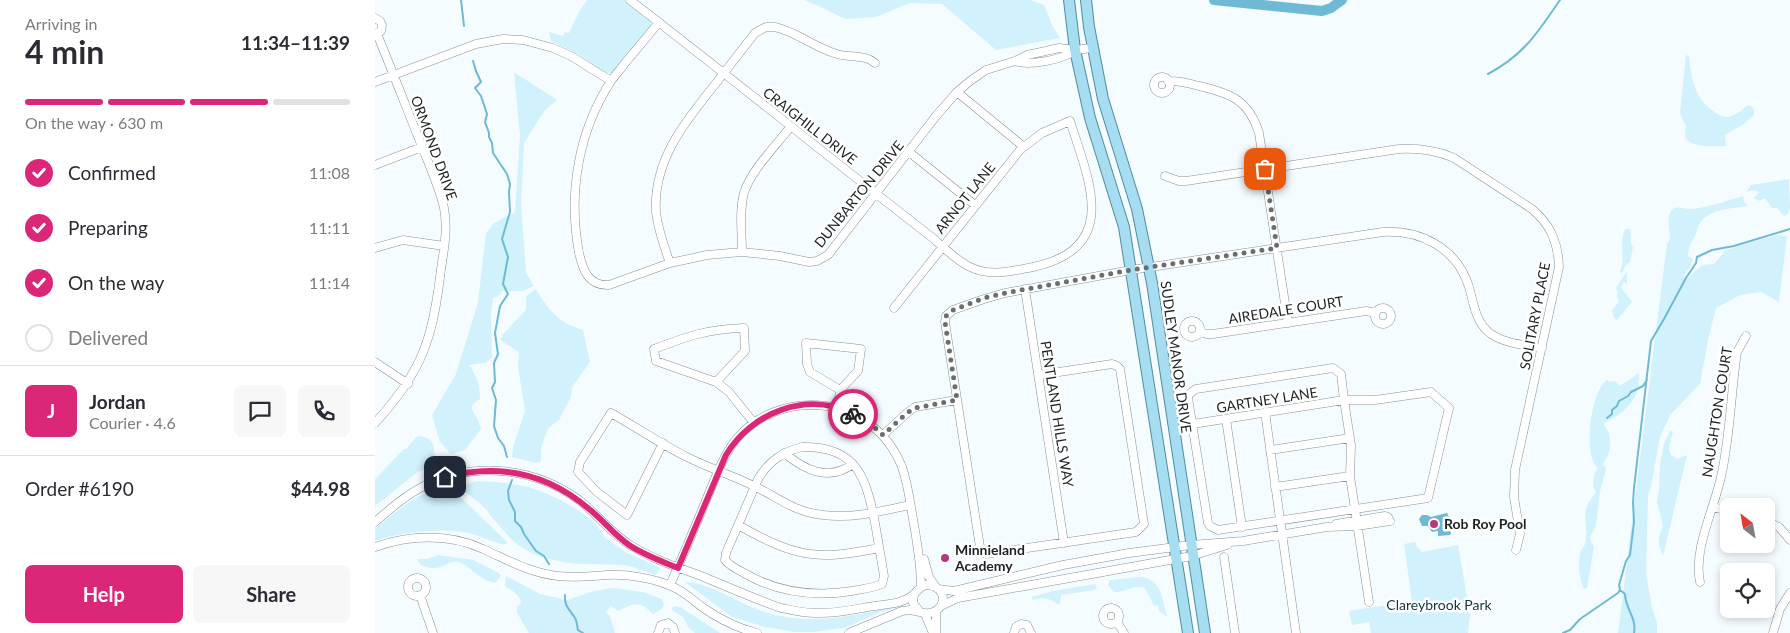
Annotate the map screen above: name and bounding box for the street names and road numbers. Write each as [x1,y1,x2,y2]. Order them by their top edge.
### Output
street label: CRAIGHILL DRIVE [760,84,861,168]
street label: ORMOND DRIVE [408,93,461,202]
street label: DUNBARTON DRIVE [810,137,907,251]
street label: ARNOT LANE [931,159,998,237]
street label: SOLITARY PLACE [1516,261,1553,371]
street label: SUDLEY MANOR DRIVE [1157,280,1196,434]
street label: AIREDALE COURT [1227,292,1345,327]
street label: PENTLAND HILLS WAY [1038,339,1078,489]
street label: NAUGHTON COURT [1698,345,1735,478]
street label: GARTNEY LANE [1215,383,1319,416]

